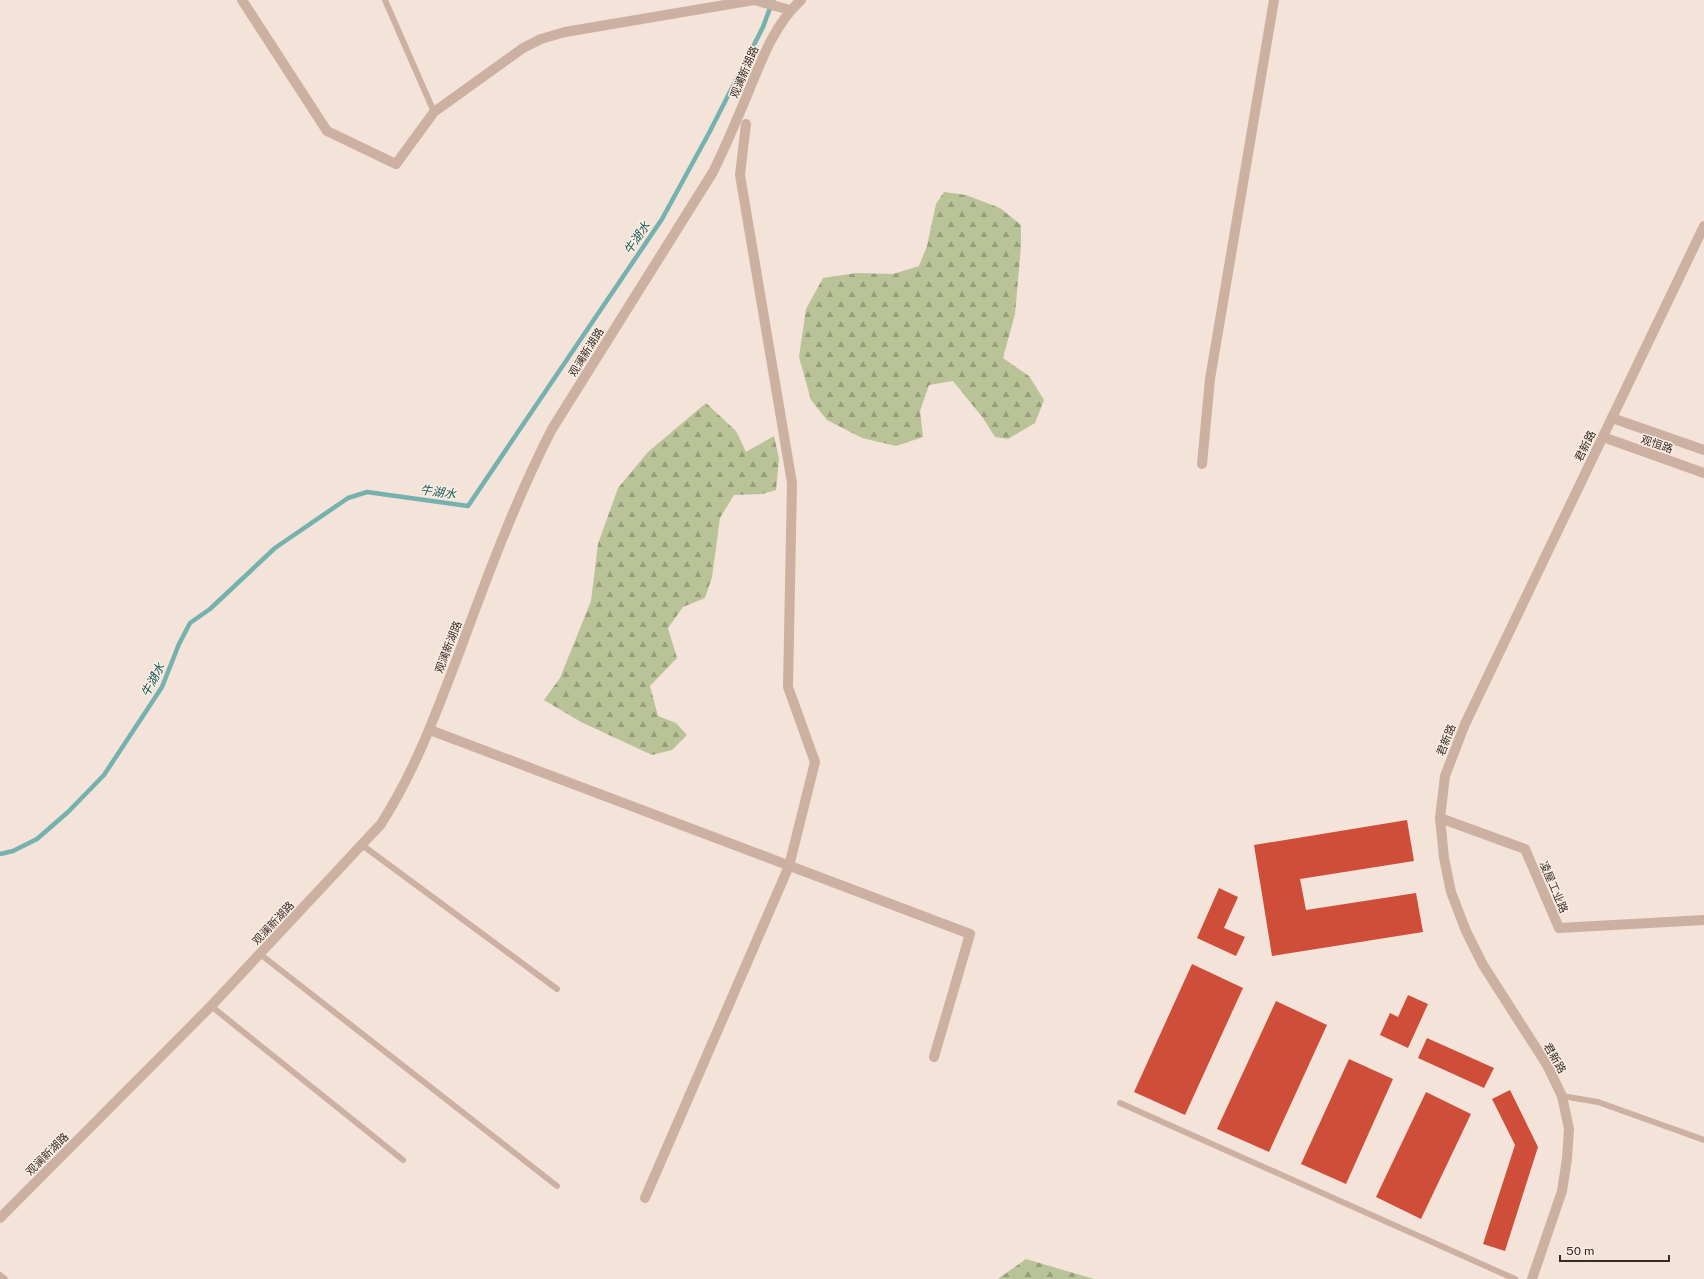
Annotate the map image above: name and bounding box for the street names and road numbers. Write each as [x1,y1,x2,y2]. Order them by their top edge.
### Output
street label: 观澜新湖路 [728,44,760,100]
street label: 观澜新湖路 [566,325,606,379]
street label: 君新路 [1572,429,1598,463]
street label: 观恒路 [1639,433,1675,455]
street label: 观澜新湖路 [433,619,463,675]
street label: 君新路 [1434,722,1458,758]
street label: 凌屋工业路 [1538,859,1570,915]
street label: 观澜新湖路 [250,899,296,947]
street label: 君新路 [1542,1041,1568,1075]
street label: 观澜新湖路 [23,1130,71,1178]

